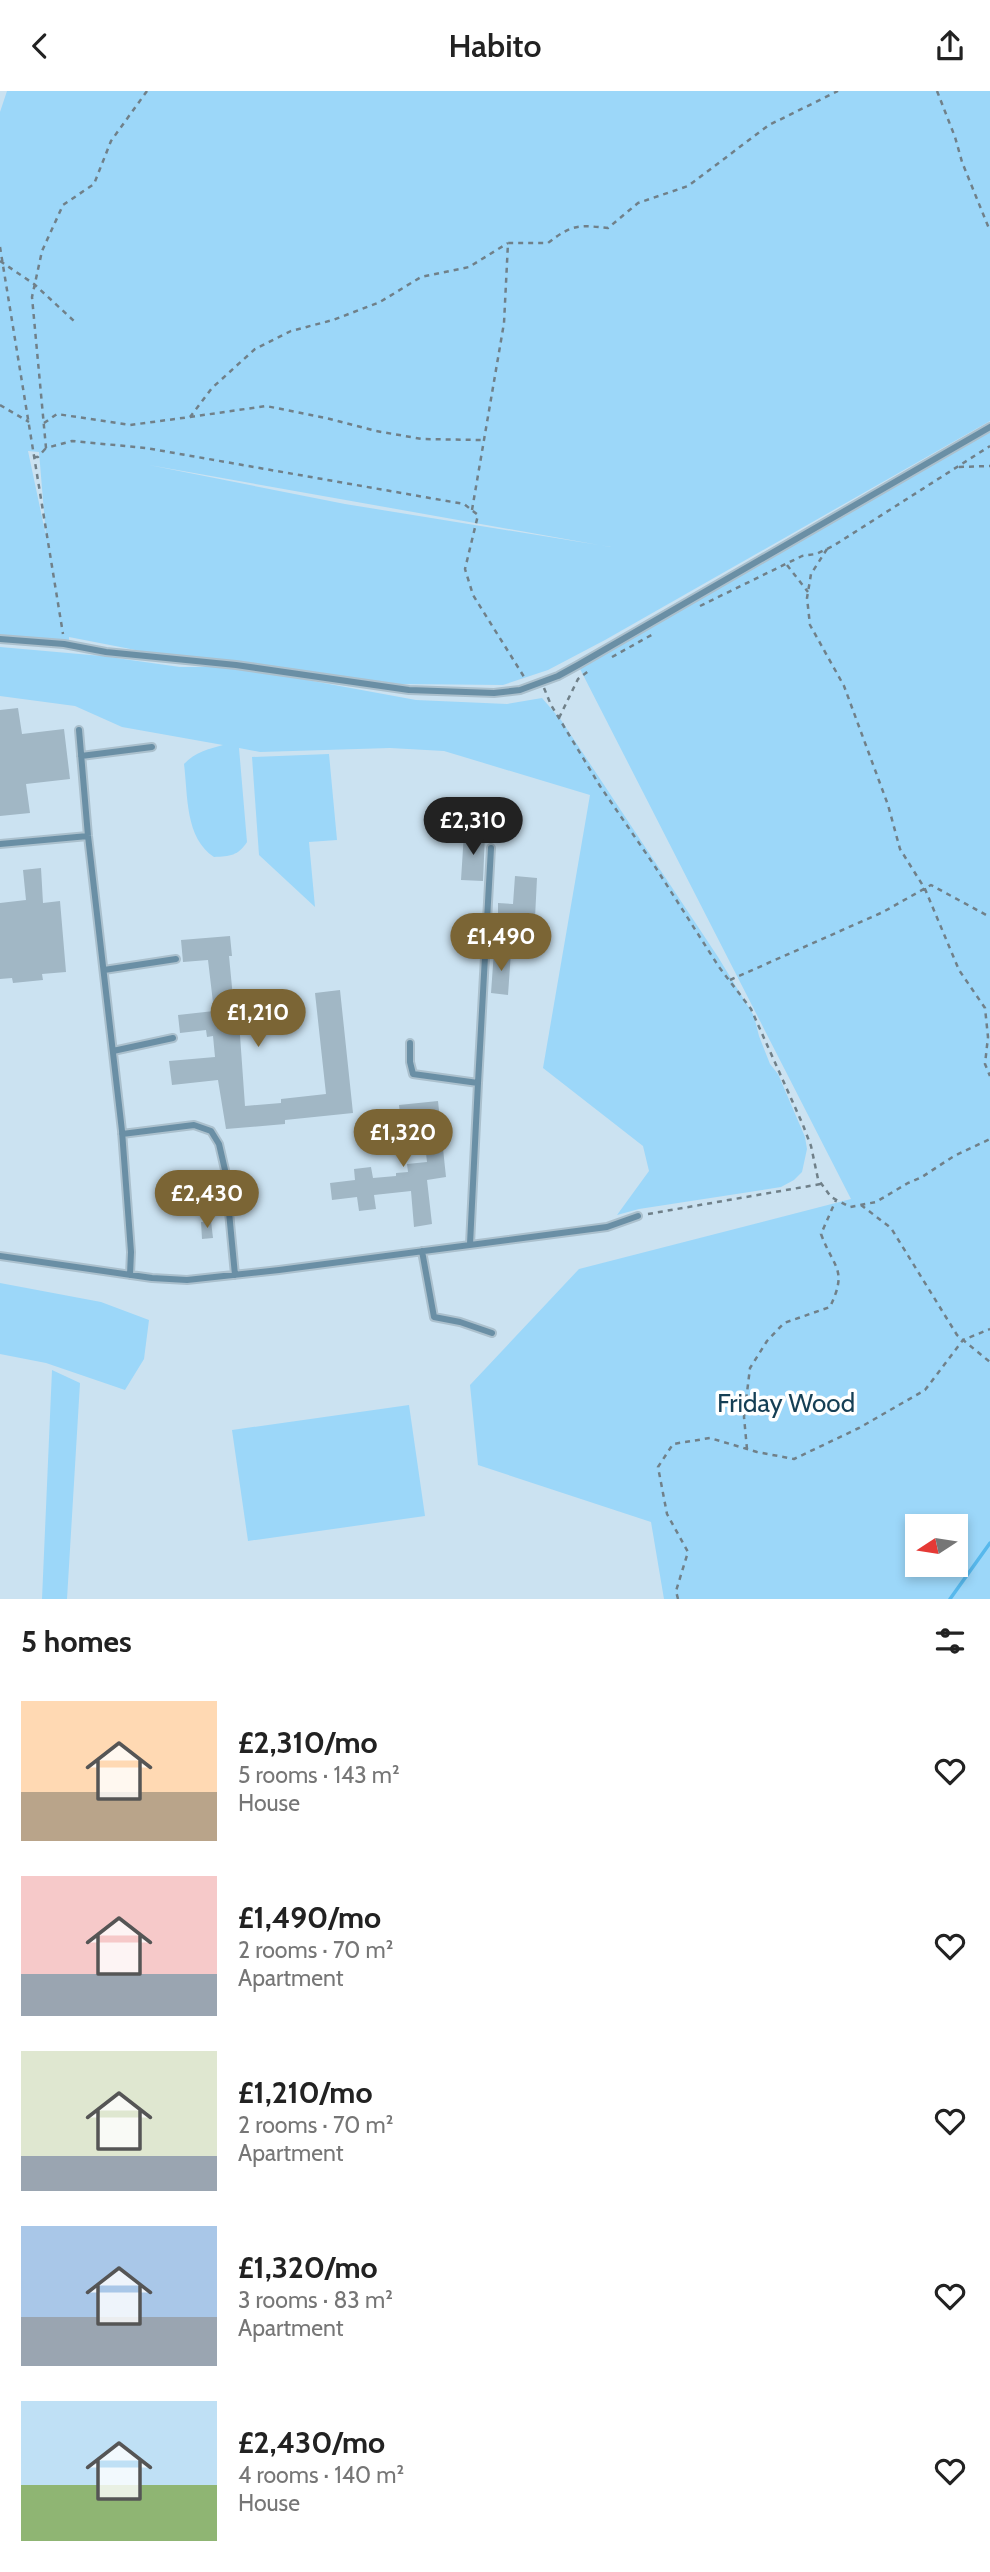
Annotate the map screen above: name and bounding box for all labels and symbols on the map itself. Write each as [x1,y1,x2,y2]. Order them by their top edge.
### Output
pin: £2,310 [416,797,530,857]
pin: £1,490 [444,913,558,973]
pin: £1,210 [201,989,315,1049]
pin: £1,320 [346,1109,460,1169]
pin: £2,430 [150,1171,264,1230]
park label: Friday Wood [717,1387,855,1419]
north arrow [905,1514,968,1577]

